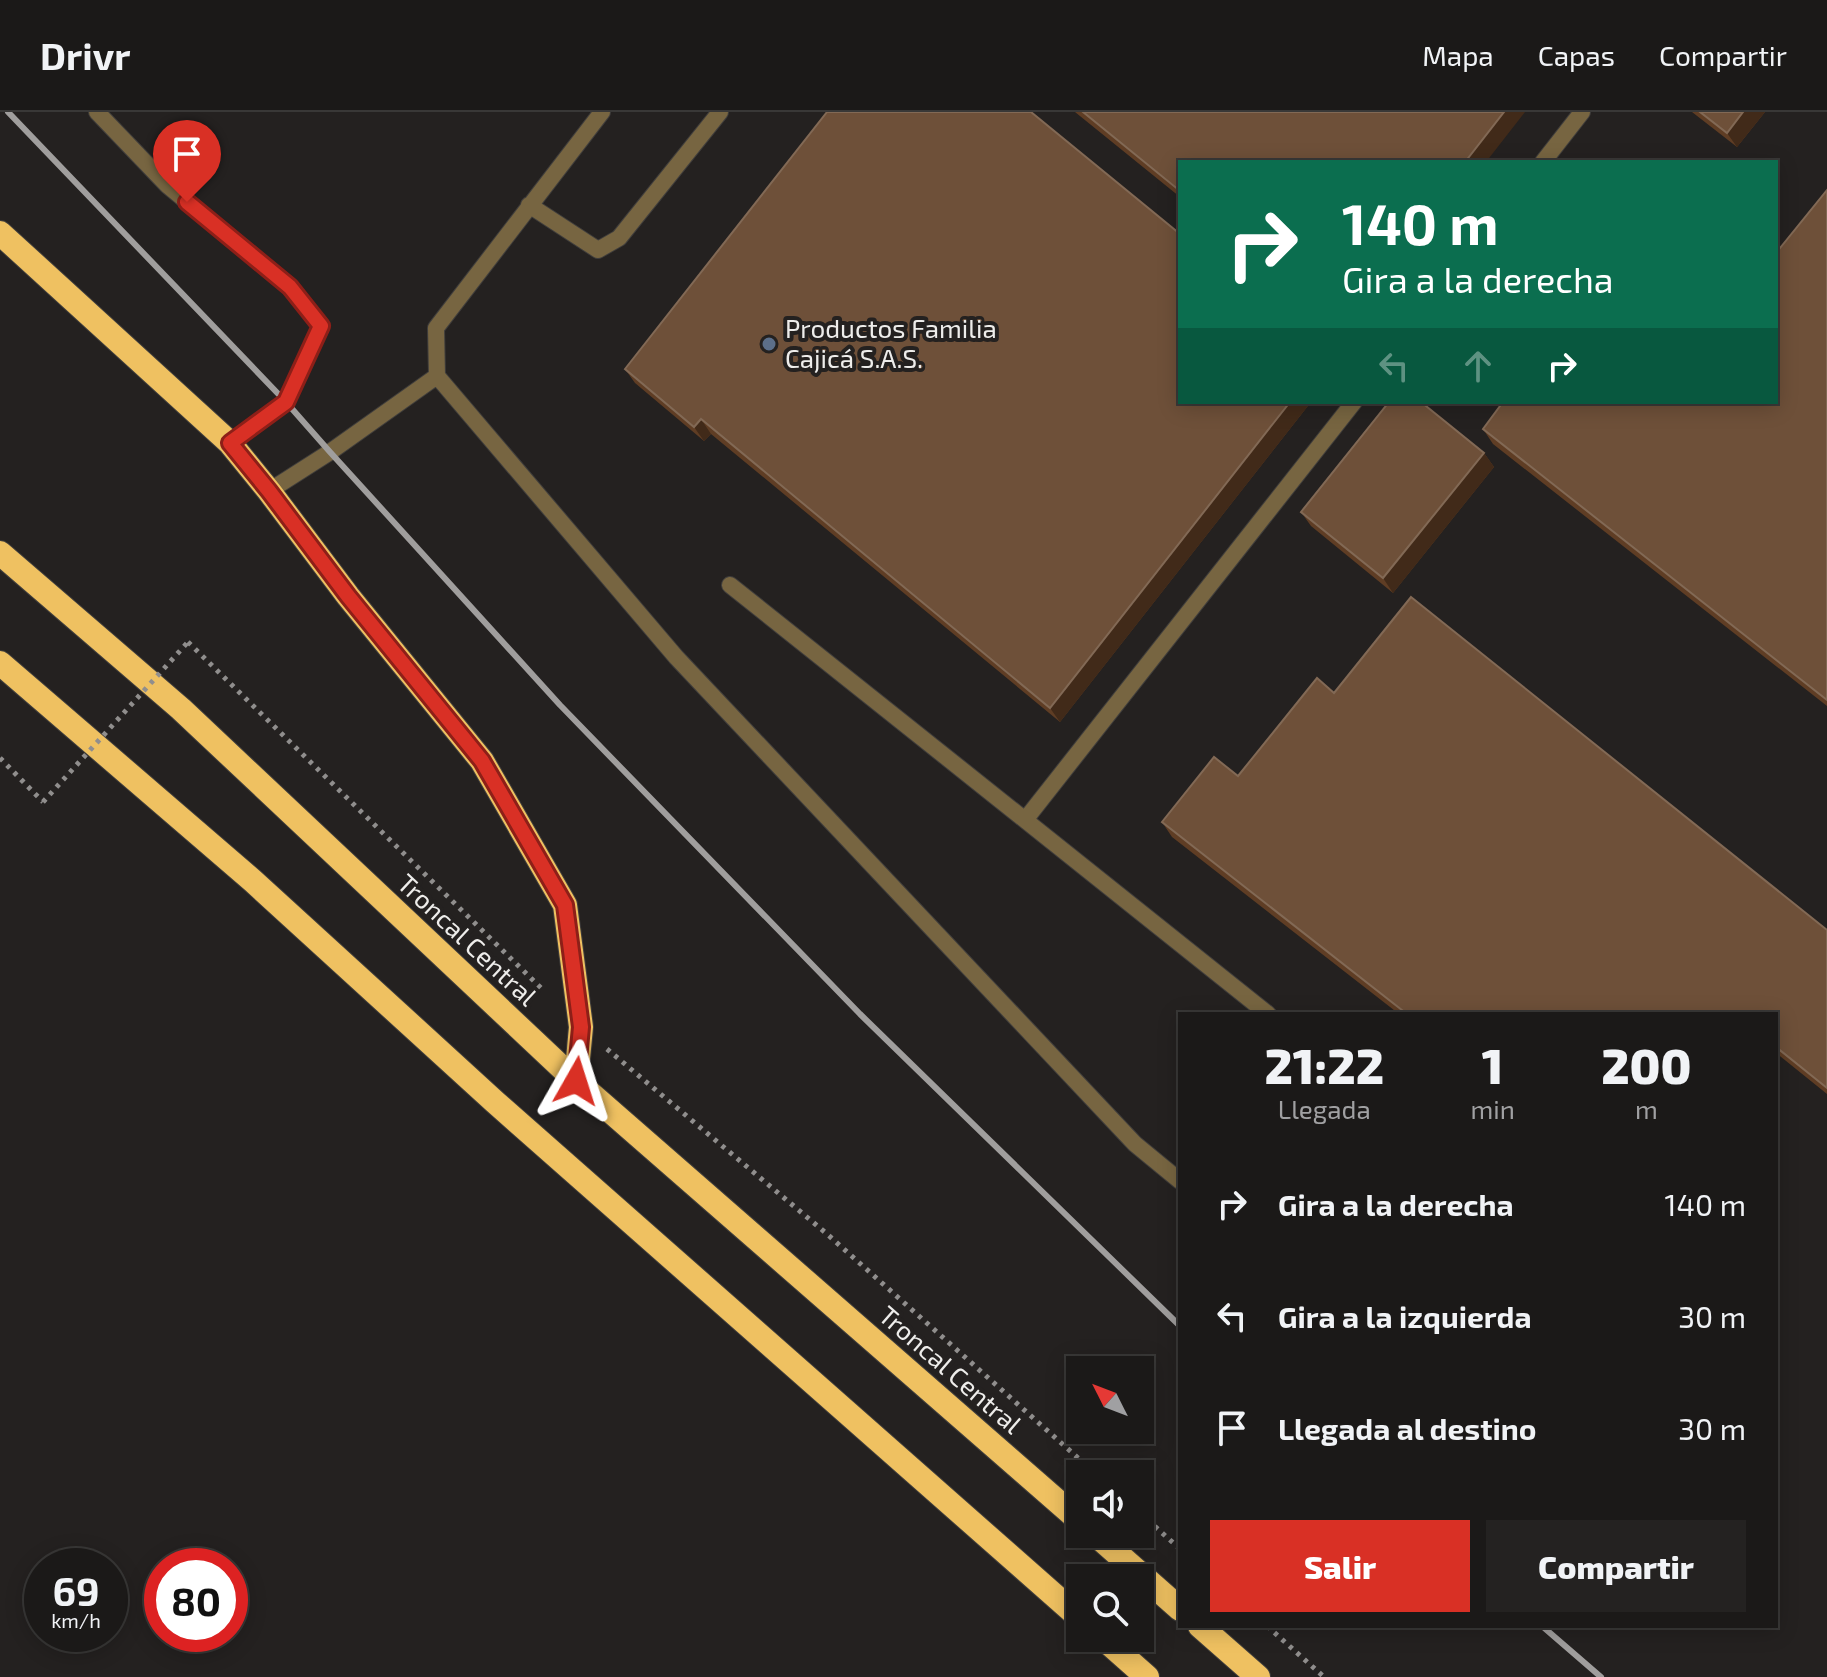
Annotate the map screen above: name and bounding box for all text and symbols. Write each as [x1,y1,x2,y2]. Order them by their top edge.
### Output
text: Drivr [40,32,130,78]
text: Mapa [1422,38,1494,72]
text: Capas [1538,38,1615,72]
text: Compartir [1659,38,1787,72]
pin [153,120,221,202]
icon: arrive [165,132,209,176]
text: 140 m [1342,189,1499,256]
icon: right [1210,192,1314,296]
text: Gira a la derecha [1342,257,1614,300]
place label: Productos Familia Cajicá S.A.S. [785,312,997,373]
marker: Productos Familia Cajicá S.A.S. [760,335,778,353]
icon: left [1372,344,1416,388]
icon: ahead [1456,344,1500,388]
icon: right [1540,344,1584,388]
street label: Troncal Central [392,867,544,1011]
text: 21:22 [1264,1036,1384,1094]
text: 1 [1482,1036,1503,1094]
text: 200 [1601,1036,1692,1094]
position arrow [534,1039,618,1123]
text: Llegada [1278,1093,1371,1124]
text: min [1470,1093,1515,1124]
text: m [1635,1093,1658,1124]
icon: right [1210,1182,1254,1226]
text: Gira a la derecha [1278,1186,1514,1222]
text: 140 m [1665,1186,1746,1222]
icon: left [1210,1294,1254,1338]
text: Gira a la izquierda [1278,1298,1532,1334]
text: 30 m [1678,1298,1746,1334]
street label: Troncal Central [873,1299,1029,1439]
north arrow [1066,1356,1154,1444]
map controls [1066,1356,1154,1652]
icon: arrive [1210,1406,1254,1450]
text: Llegada al destino [1278,1410,1537,1446]
text: 30 m [1678,1410,1746,1446]
button: sound [1066,1460,1154,1548]
button: Salir [1210,1520,1470,1612]
button: Compartir [1486,1520,1746,1612]
speed limit sign: 80 [144,1548,248,1652]
button: search [1066,1564,1154,1652]
text: 69 [52,1566,100,1614]
text: km/h [51,1608,101,1632]

